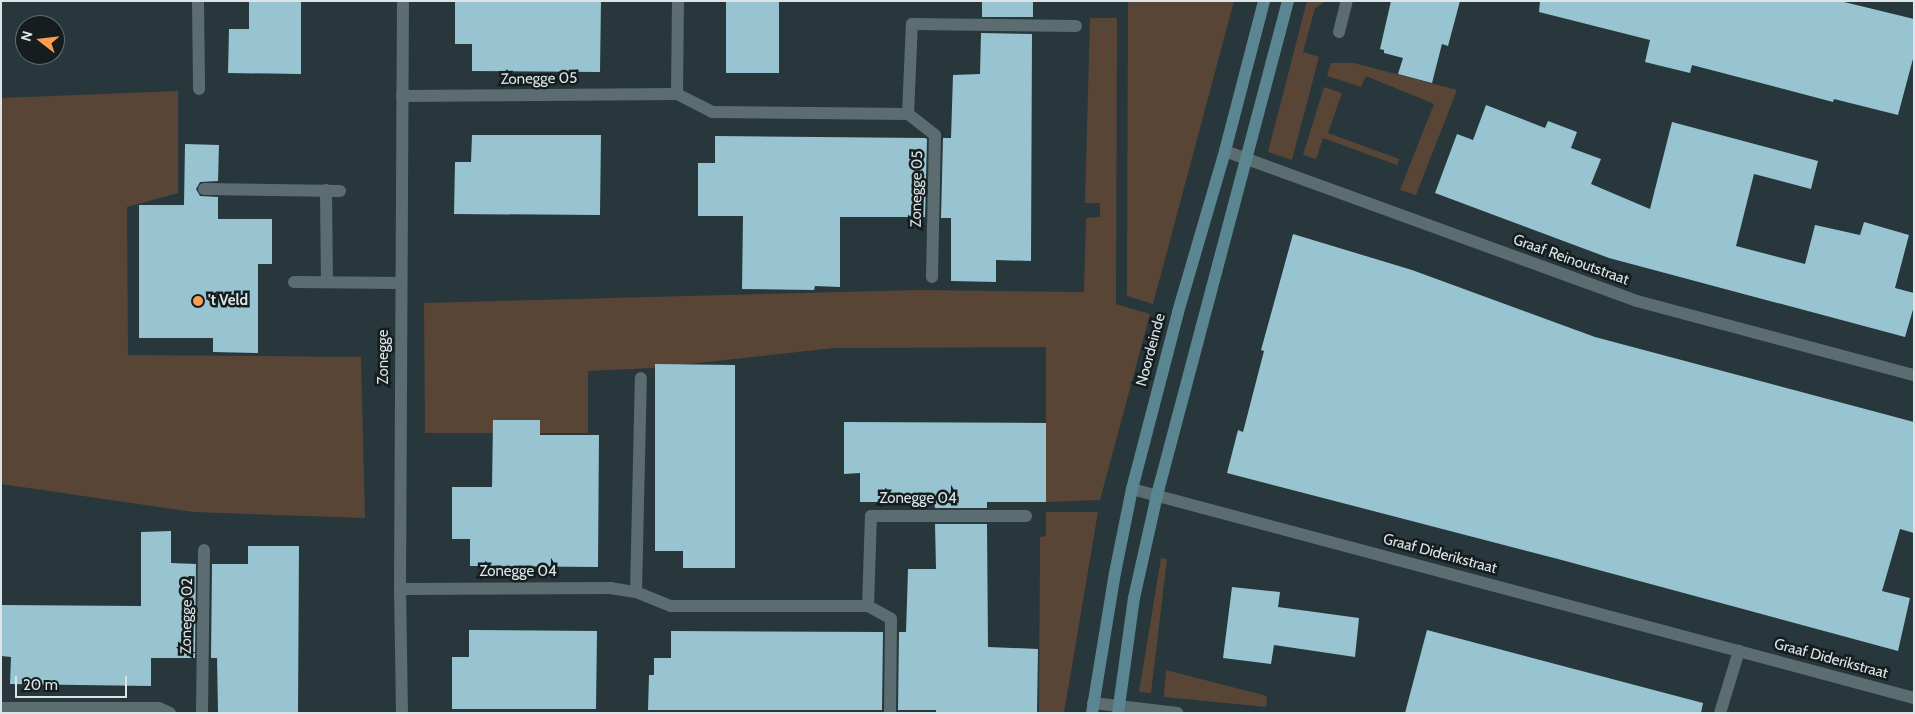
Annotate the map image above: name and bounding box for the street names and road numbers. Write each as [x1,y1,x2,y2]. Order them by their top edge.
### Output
street label: Zonegge 05 [501,69,577,89]
street label: Zonegge 05 [907,151,927,227]
street label: Graaf Reinoutstraat [1511,231,1631,289]
street label: Noordeinde [1133,311,1169,389]
street label: Zonegge [375,330,393,384]
street label: Zonegge 04 [879,490,957,508]
street label: Graaf Diderikstraat [1381,530,1499,578]
street label: Zonegge 04 [479,563,557,581]
street label: Zonegge 02 [177,578,197,654]
street label: Graaf Diderikstraat [1772,635,1890,683]

